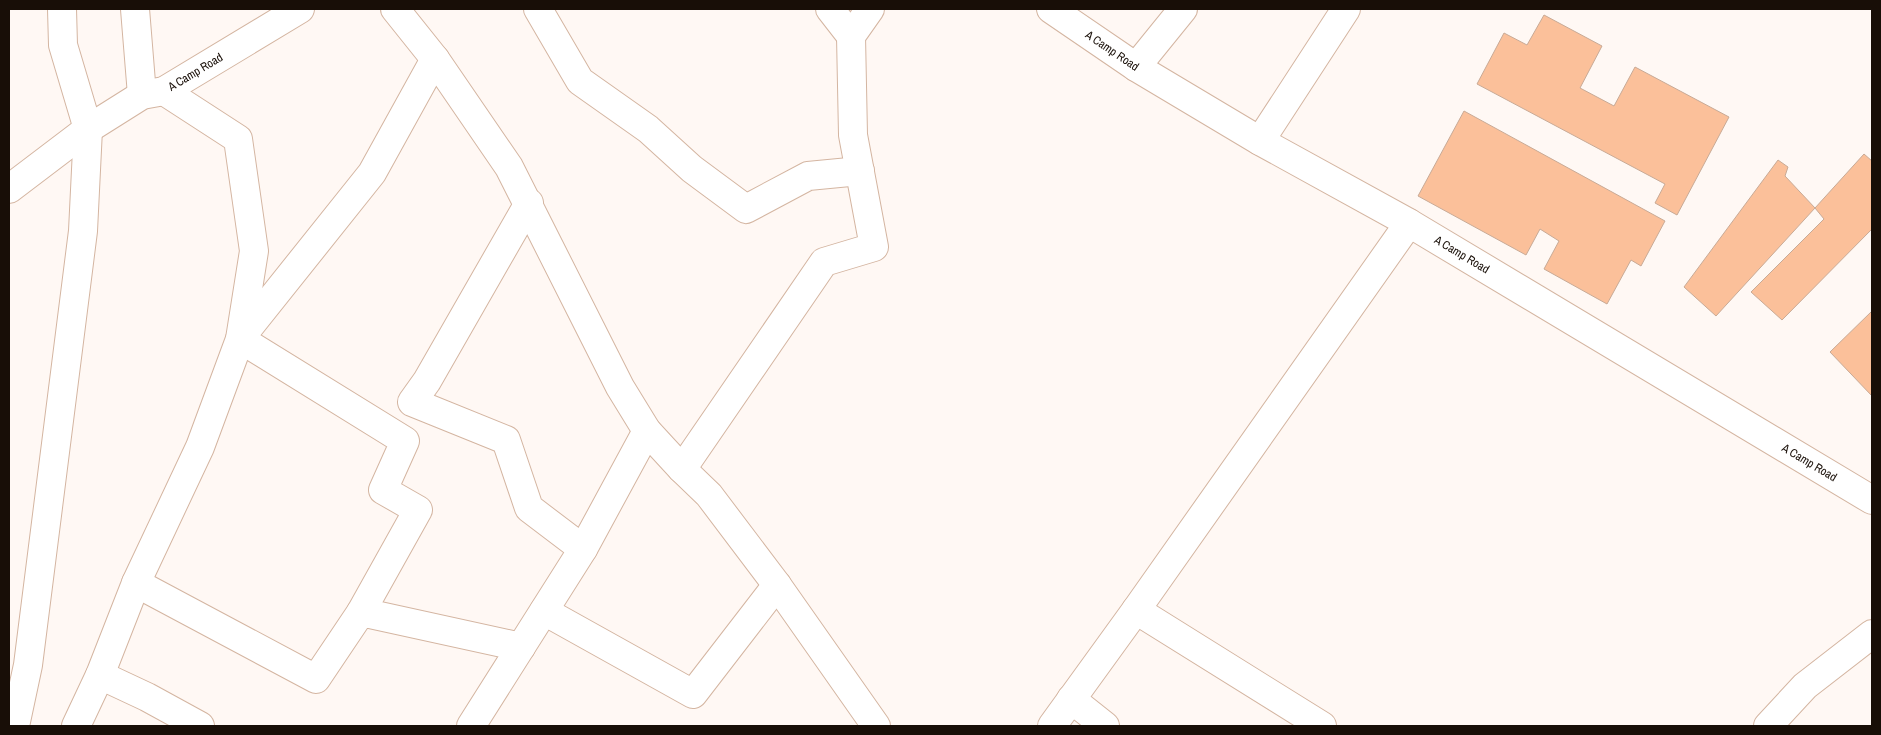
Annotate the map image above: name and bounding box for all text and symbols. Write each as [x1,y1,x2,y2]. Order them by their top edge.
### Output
street label: A Camp Road [1081,26,1142,75]
street label: A Camp Road [164,49,226,95]
street label: A Camp Road [1431,232,1492,277]
street label: A Camp Road [1778,439,1840,485]

